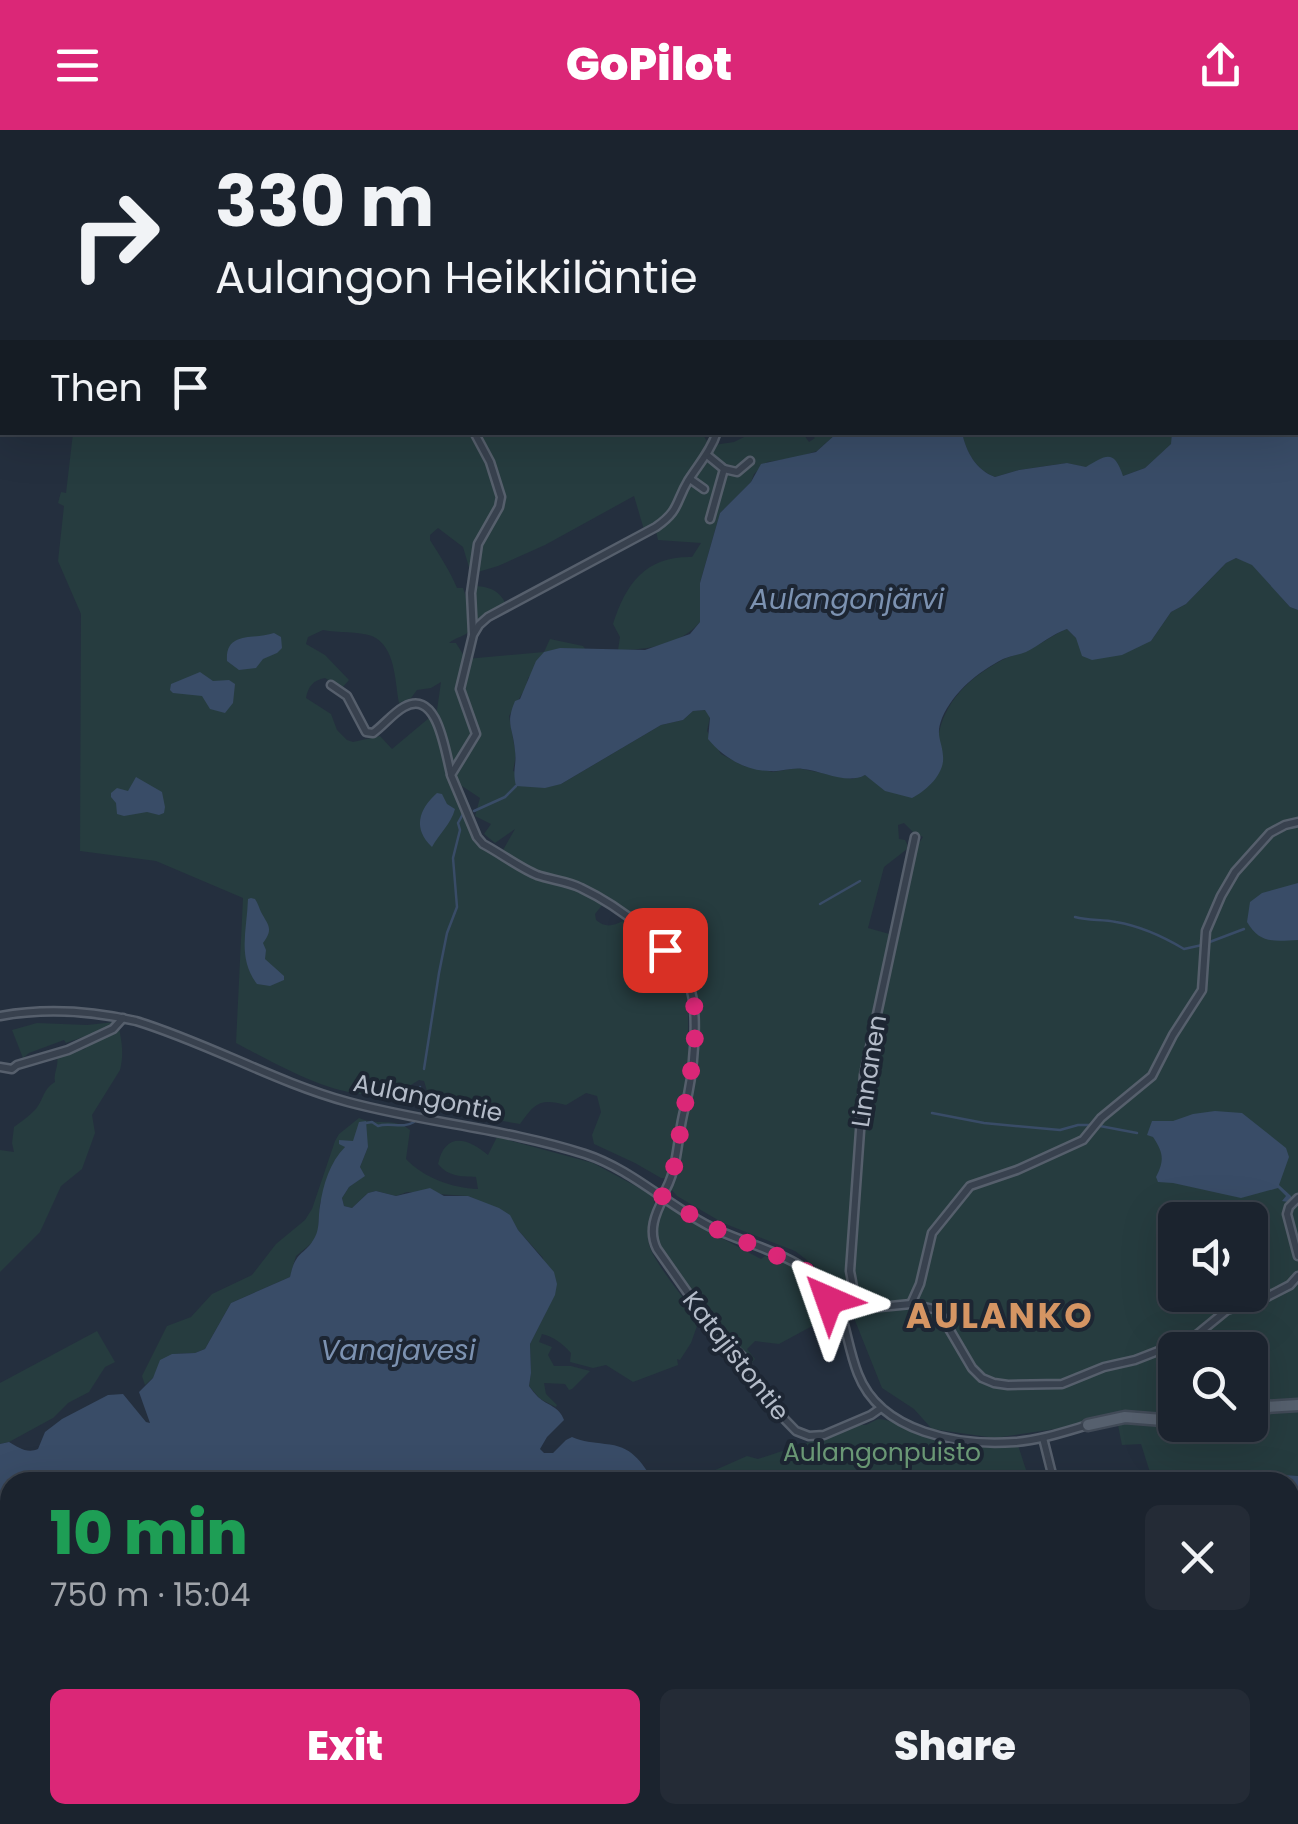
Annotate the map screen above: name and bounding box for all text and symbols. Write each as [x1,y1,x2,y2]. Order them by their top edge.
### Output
text: GoPilot [566,33,732,96]
icon: menu [50,38,105,93]
icon: share [1193,38,1248,93]
text: 330 m [215,152,434,251]
icon: right [50,170,180,300]
text: Aulangon Heikkiläntie [215,246,698,309]
icon: arrive [163,360,218,415]
text: Then [50,361,143,414]
water label: Aulangonjärvi [749,580,945,619]
pin [623,908,708,993]
icon: arrive [638,923,693,978]
street label: Linnanen [843,1012,895,1130]
street label: Aulangontie [350,1065,506,1131]
map controls [1158,1202,1268,1442]
button: sound [1158,1202,1268,1312]
position arrow [777,1248,881,1352]
street label: Katajistontie [674,1284,798,1428]
district label: AULANKO [906,1291,1094,1340]
water label: Vanajavesi [320,1331,477,1370]
button: search [1158,1332,1268,1442]
park label: Aulangonpuisto [783,1435,981,1470]
text: 10 min [50,1491,248,1575]
button: close [1145,1505,1250,1610]
text: 750 m · 15:04 [50,1572,250,1617]
button: Exit [50,1689,640,1804]
button: Share [660,1689,1250,1804]

